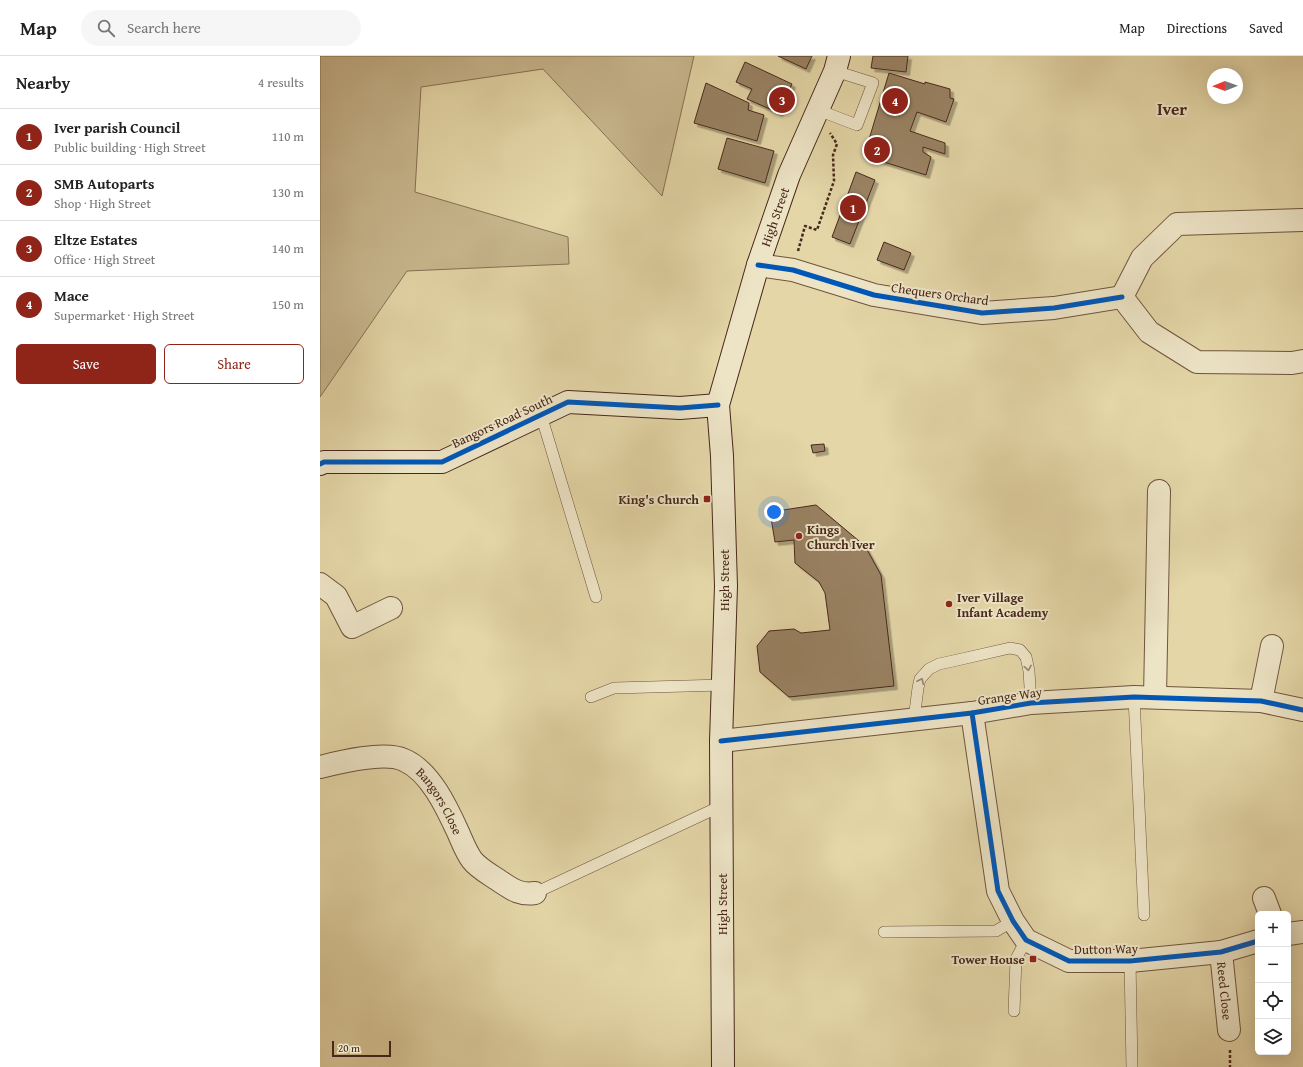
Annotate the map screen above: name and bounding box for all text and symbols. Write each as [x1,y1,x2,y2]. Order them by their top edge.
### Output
search box [81,10,361,46]
text: Map [20,14,57,42]
icon: search [95,17,117,39]
text: Search here [127,17,201,38]
text: Map [1119,18,1145,38]
text: Directions [1167,18,1227,38]
text: Saved [1249,18,1283,38]
north arrow [1207,68,1243,104]
text: Nearby [16,70,70,95]
text: 4 results [258,73,304,92]
pin: 3 [769,85,795,115]
pin: 4 [882,86,908,116]
district label: Iver [1157,96,1187,121]
text: Iver parish Council [54,117,180,138]
text: 1 [26,127,32,146]
text: 110 m [272,127,304,146]
pin: 2 [864,135,890,165]
text: Public building · High Street [54,138,206,157]
text: SMB Autoparts [54,173,154,194]
text: 2 [26,183,32,202]
text: 130 m [272,183,304,202]
street label: High Street [756,184,794,249]
pin: 1 [840,193,866,223]
text: Shop · High Street [54,194,151,213]
text: Eltze Estates [54,229,138,250]
text: 3 [26,239,32,258]
text: 140 m [272,239,304,258]
text: Office · High Street [54,250,155,269]
street label: Chequers Orchard [890,278,990,310]
text: Mace [54,285,89,306]
text: 4 [26,295,32,314]
text: 150 m [272,295,304,314]
text: Supermarket · High Street [54,306,195,325]
button: Save [16,344,156,384]
button: Share [164,344,304,384]
street label: Bangors Road South [448,389,556,453]
place label: King's Church [618,490,699,509]
marker: King's Church [702,494,712,504]
your location [764,502,784,522]
place label: Kings Church Iver [807,520,875,554]
marker: Kings Church Iver [794,531,804,541]
street label: High Street [715,549,734,611]
place label: Iver Village Infant Academy [957,588,1049,622]
marker: Iver Village Infant Academy [944,599,954,609]
one-way arrow [1023,665,1032,672]
one-way arrow [916,678,924,685]
street label: Grange Way [977,682,1044,710]
street label: Bangors Close [412,763,467,838]
street label: High Street [713,873,732,935]
map controls [1255,911,1291,1055]
button: + [1255,911,1291,947]
street label: Dutton Way [1074,939,1139,959]
button: − [1255,947,1291,983]
place label: Tower House [951,950,1025,969]
marker: Tower House [1028,954,1038,964]
street label: Reed Close [1213,961,1237,1021]
button: locate [1255,983,1291,1019]
button: layers [1255,1019,1291,1055]
scale bar [332,1039,391,1058]
text: 20 m [338,1040,360,1056]

